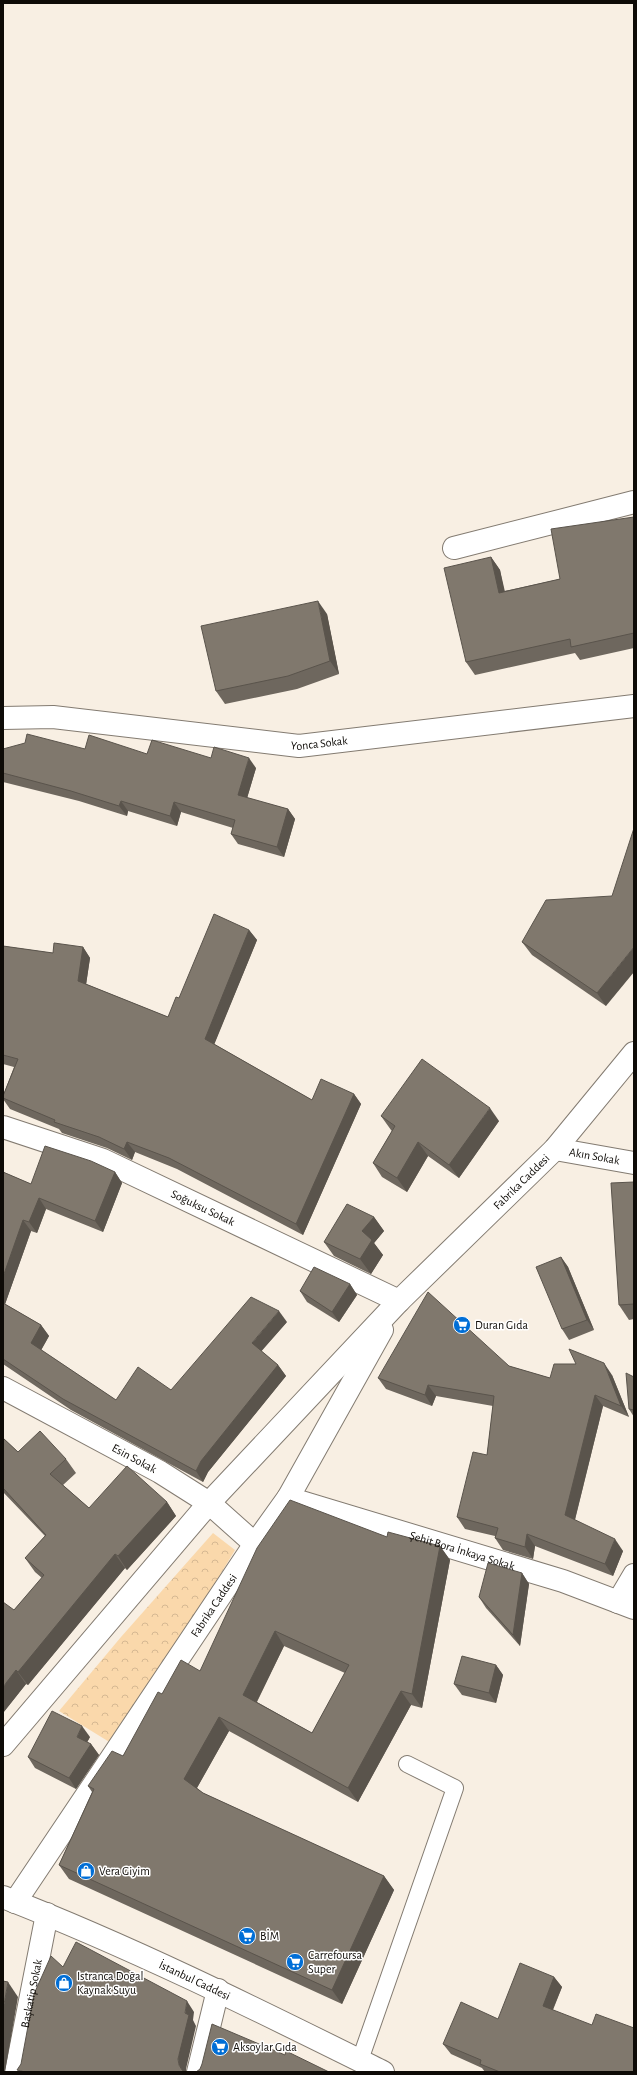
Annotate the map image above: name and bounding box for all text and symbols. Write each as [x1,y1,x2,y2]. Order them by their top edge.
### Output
street label: Yonca Sokak [290,734,349,752]
street label: Akın Sokak [568,1146,621,1166]
street label: Fabrika Caddesi [491,1152,552,1212]
street label: Soğuksu Sokak [169,1187,237,1228]
supermarket icon: Duran Gıda [452,1315,472,1335]
place label: Duran Gıda [475,1319,528,1331]
street label: Esin Sokak [110,1441,159,1475]
street label: Şehit Bora İnkaya Sokak [408,1529,517,1572]
street label: Fabrika Caddesi [188,1572,239,1639]
shop icon: Vera Giyim [76,1861,96,1881]
place label: Vera Giyim [99,1865,150,1878]
supermarket icon: BİM [237,1926,257,1946]
place label: BİM [260,1929,279,1942]
place label: Carrefoursa Super [308,1949,363,1975]
supermarket icon: Carrefoursa Super [285,1952,305,1972]
street label: İstanbul Caddesi [157,1957,232,2002]
street label: Başkatip Sokak [19,1958,44,2029]
place label: Istranca Doğal Kaynak Suyu [77,1970,143,1997]
shop icon: Istranca Doğal Kaynak Suyu [54,1973,74,1993]
supermarket icon: Aksoylar Gıda [210,2037,230,2057]
place label: Aksoylar Gıda [233,2041,297,2054]

